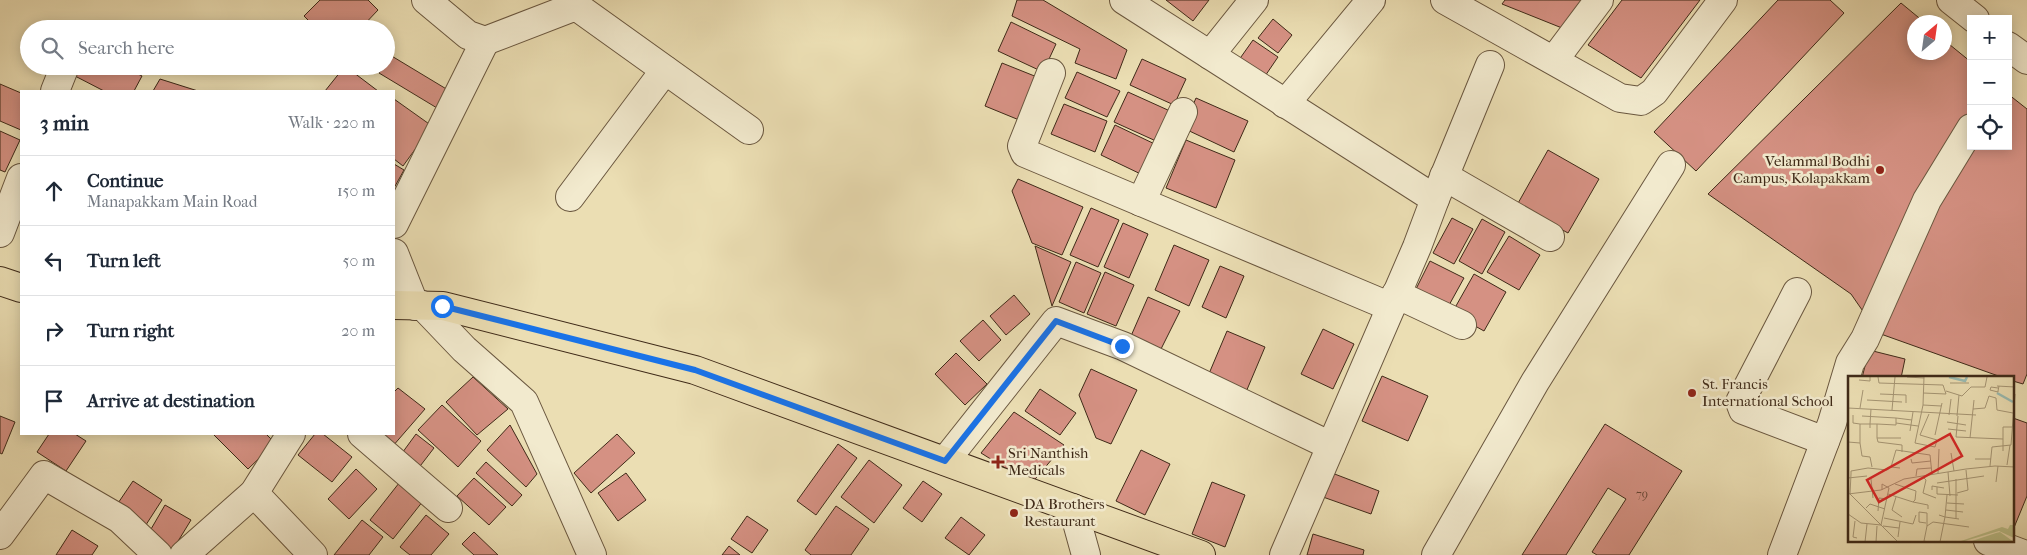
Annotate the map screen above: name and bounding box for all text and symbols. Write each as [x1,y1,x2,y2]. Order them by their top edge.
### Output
north arrow [1907,15,1952,60]
map controls [1967,15,2012,150]
button: + [1967,15,2012,60]
search box [20,20,395,75]
icon: search [38,34,66,62]
text: Search here [78,37,174,59]
button: − [1967,60,2012,105]
button: locate [1967,105,2012,150]
text: 3 min [40,111,89,135]
text: Walk · 220 m [288,113,375,132]
place label: Velammal Bodhi Campus, Kolapakkam [1733,152,1871,187]
marker: Velammal Bodhi Campus, Kolapakkam [1874,164,1886,176]
text: Continue [87,170,163,192]
icon: ahead [40,177,68,205]
text: 150 m [337,181,375,200]
text: Manapakkam Main Road [87,192,257,211]
icon: left [40,247,68,275]
text: Turn left [87,250,161,272]
text: 50 m [343,251,375,270]
route start [431,295,454,318]
icon: right [40,317,68,345]
text: Turn right [87,320,174,342]
text: 20 m [341,321,375,340]
route end [1111,335,1134,358]
place label: St. Francis International School [1702,375,1833,410]
inset map [1848,376,2014,542]
icon: arrive [40,387,68,415]
marker: St. Francis International School [1686,387,1698,399]
text: Arrive at destination [87,390,255,412]
place label: Sri Nanthish Medicals [1008,444,1089,479]
marker: Sri Nanthish Medicals [992,456,1004,468]
house number: 79 [1636,487,1648,501]
place label: DA Brothers Restaurant [1024,495,1105,530]
marker: DA Brothers Restaurant [1008,507,1020,519]

